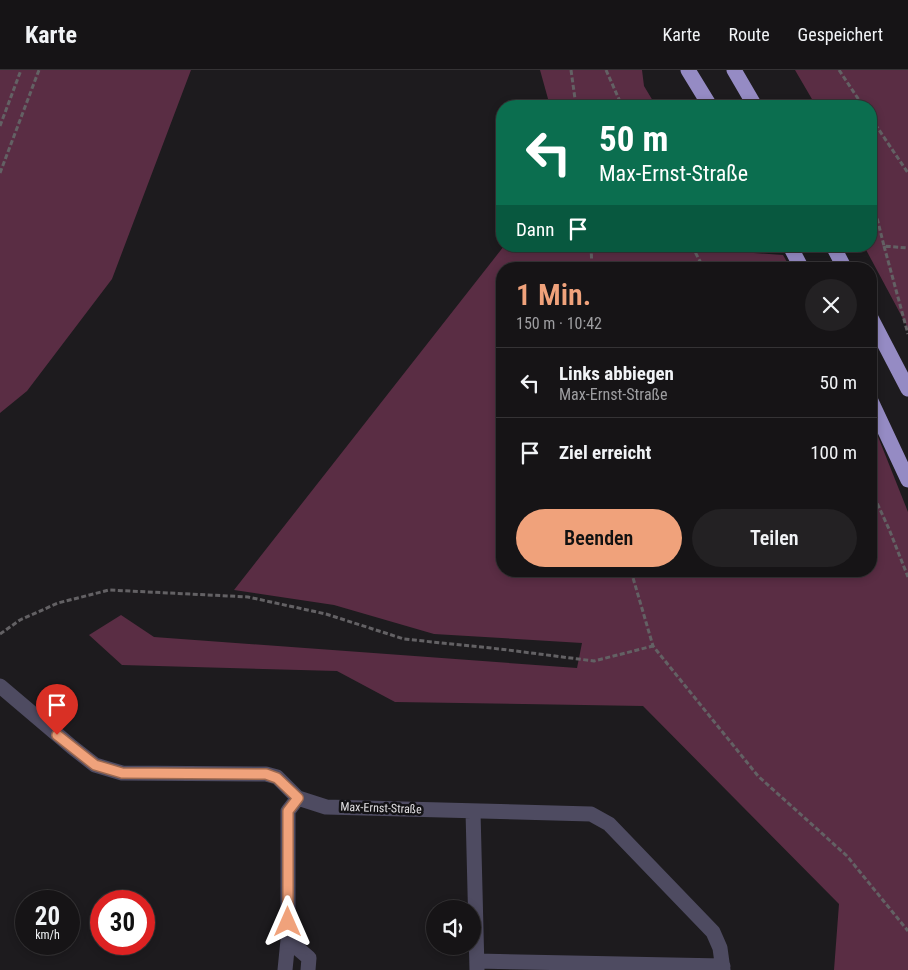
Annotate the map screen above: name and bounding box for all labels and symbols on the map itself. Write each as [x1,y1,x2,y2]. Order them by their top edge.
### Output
pin [36,684,78,735]
street label: Max-Ernst-Straße [340,800,422,816]
speed limit sign: 30 [90,890,155,955]
position arrow [261,895,313,947]

